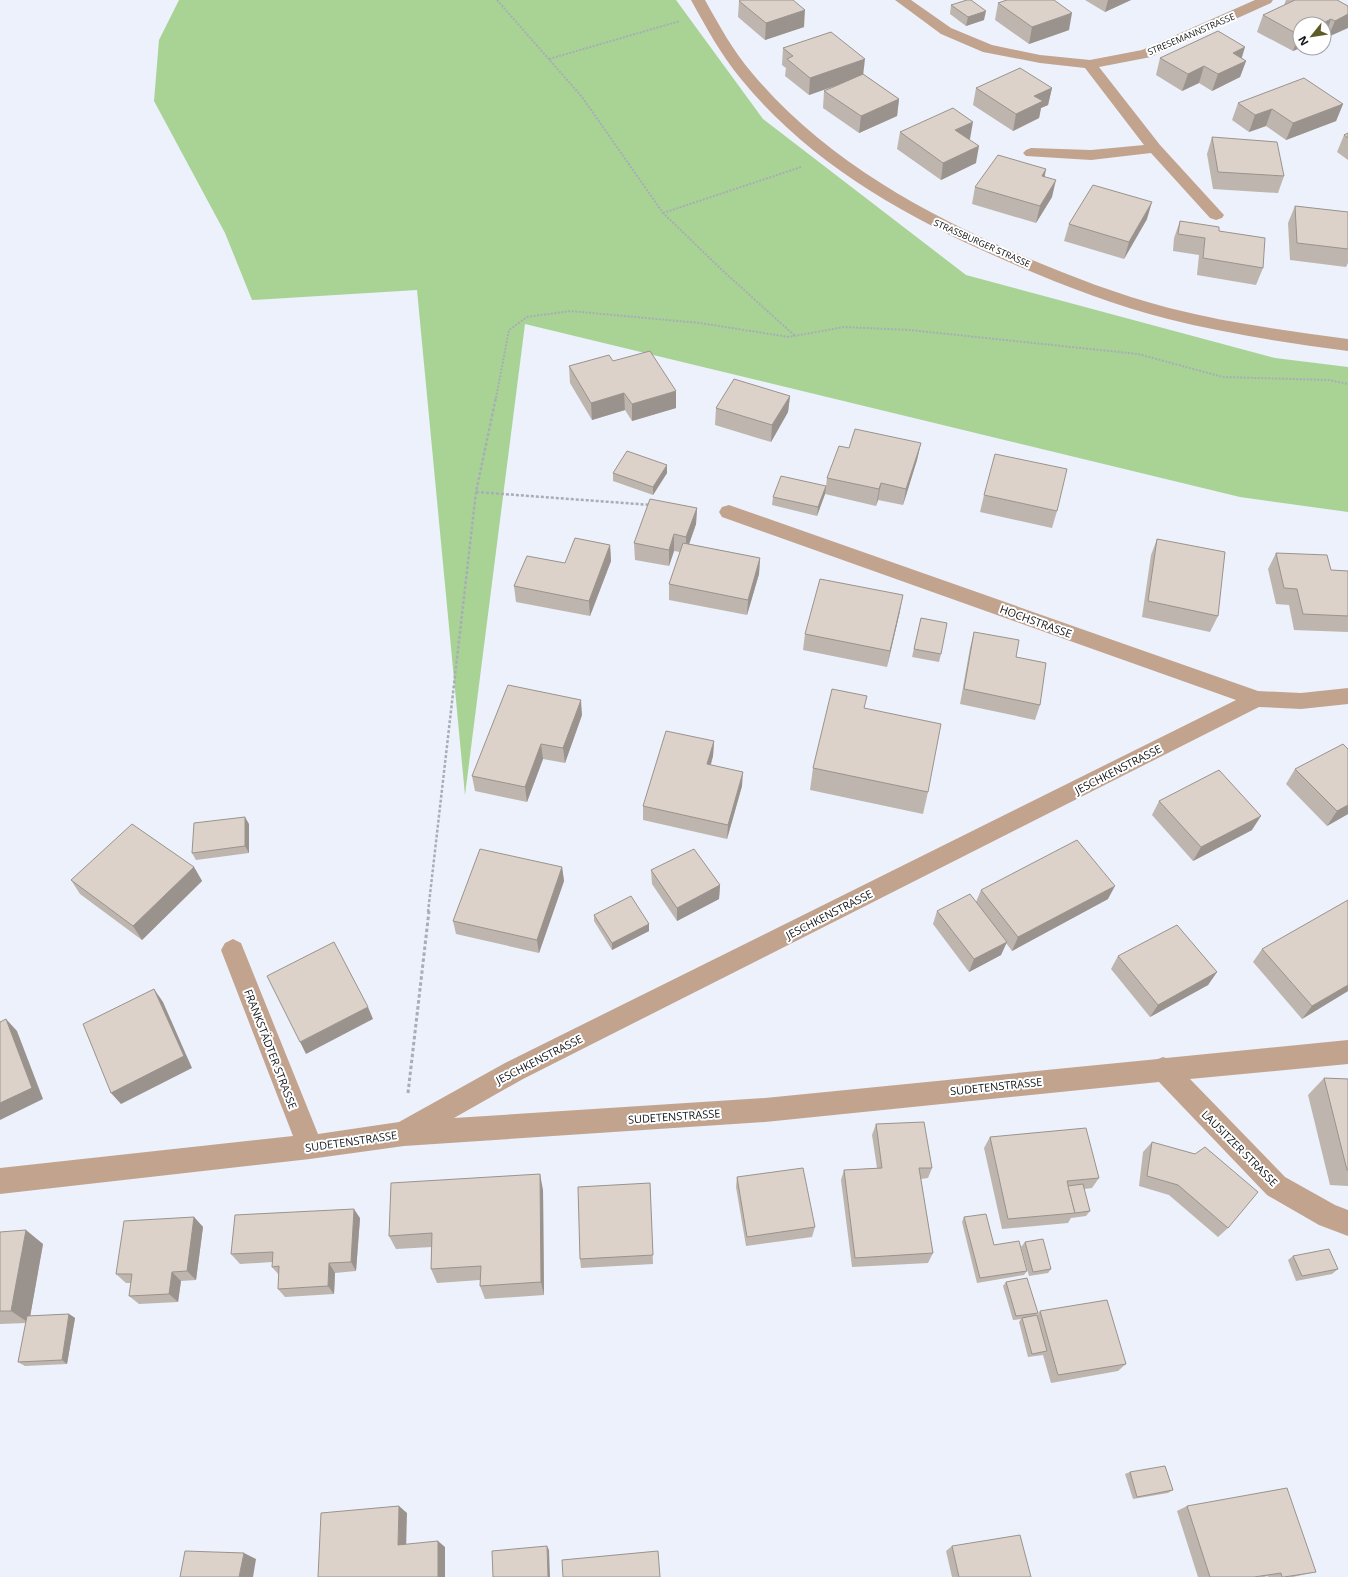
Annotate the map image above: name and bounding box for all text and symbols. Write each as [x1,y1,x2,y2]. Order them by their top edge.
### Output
street label: STRESEMANNSTRASSE [1145,10,1237,58]
north arrow [1292,16,1332,56]
text: N [1294,34,1312,49]
street label: STRASSBURGER STRASSE [932,216,1032,270]
street label: HOCHSTRASSE [998,601,1074,641]
street label: JESCHKENSTRASSE [1071,741,1164,798]
street label: JESCHKENSTRASSE [782,886,875,943]
street label: FRANKSTÄDTER STRASSE [241,987,301,1111]
street label: JESCHKENSTRASSE [492,1031,585,1088]
street label: SUDETENSTRASSE [949,1074,1043,1098]
street label: SUDETENSTRASSE [627,1105,721,1127]
street label: LAUSITZER STRASSE [1199,1107,1281,1189]
street label: SUDETENSTRASSE [304,1127,398,1155]

